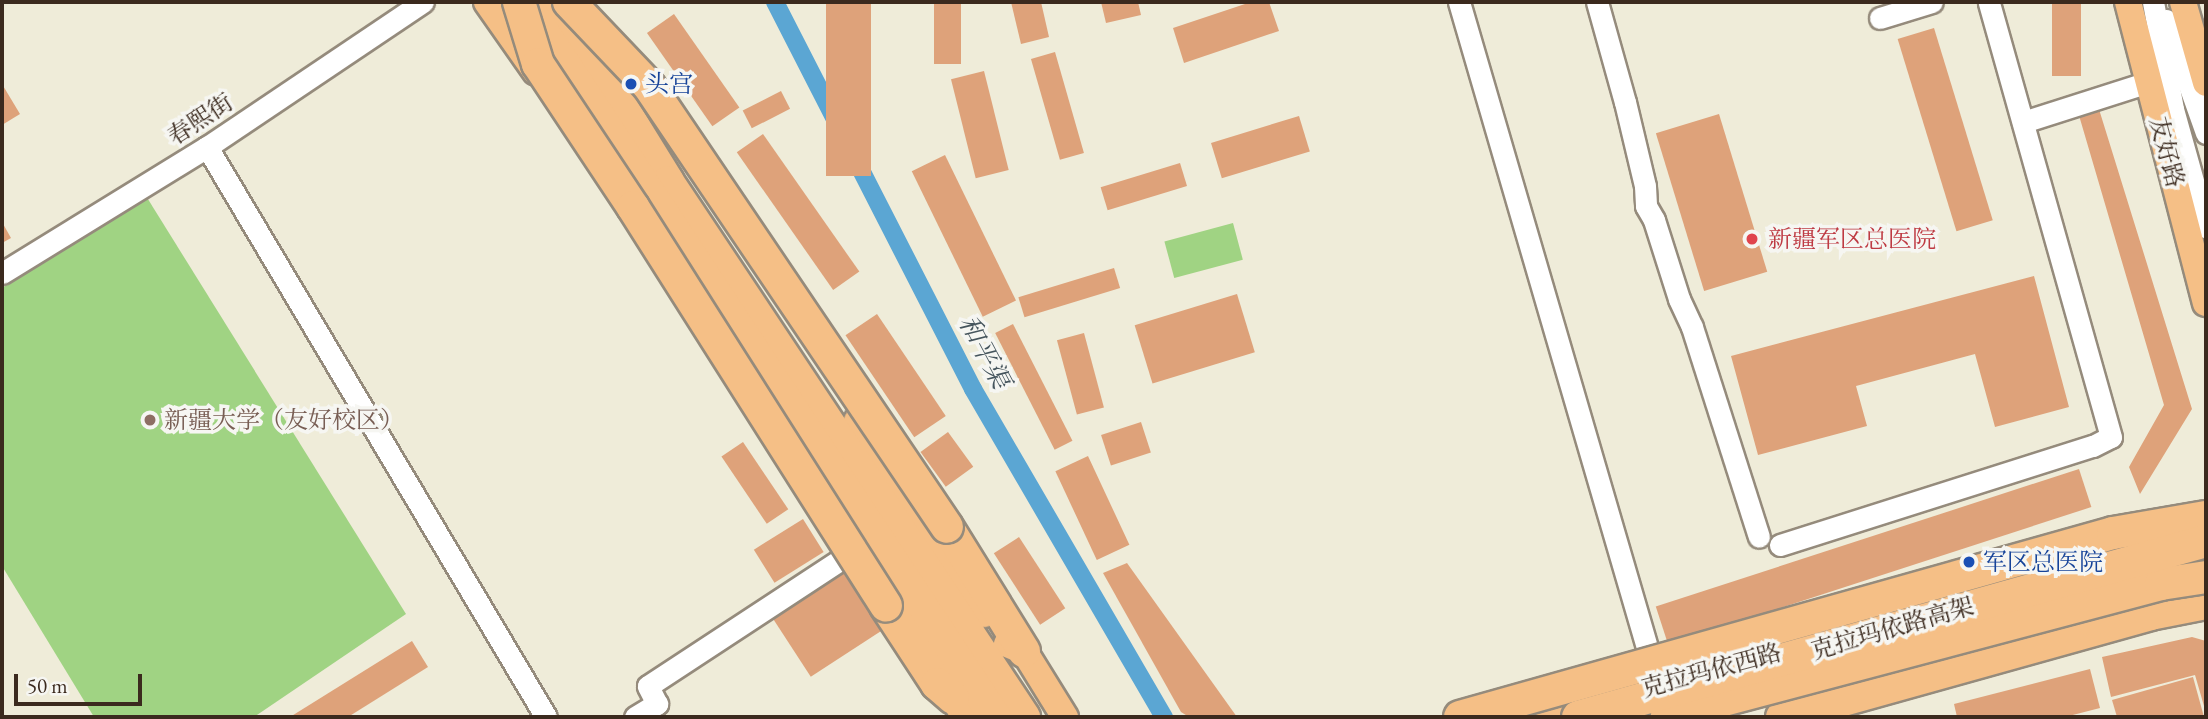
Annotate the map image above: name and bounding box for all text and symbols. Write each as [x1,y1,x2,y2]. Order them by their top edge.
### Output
place label: 头宫 [645,70,693,98]
marker: 头宫 [623,76,639,92]
street label: 春熙街 [162,87,238,151]
street label: 友好路 [2144,113,2190,191]
place label: 新疆军区总医院 [1768,225,1936,253]
marker: 新疆军区总医院 [1742,229,1762,249]
water label: 和平渠 [952,310,1016,394]
place label: 新疆大学（友好校区） [164,406,404,434]
marker: 新疆大学（友好校区） [142,412,158,428]
place label: 军区总医院 [1983,548,2103,576]
marker: 军区总医院 [1961,554,1977,570]
street label: 克拉玛依路高架 [1807,591,1977,665]
street label: 克拉玛依西路 [1638,637,1784,703]
scale bar [18,660,145,704]
text: 50 m [27,672,68,699]

